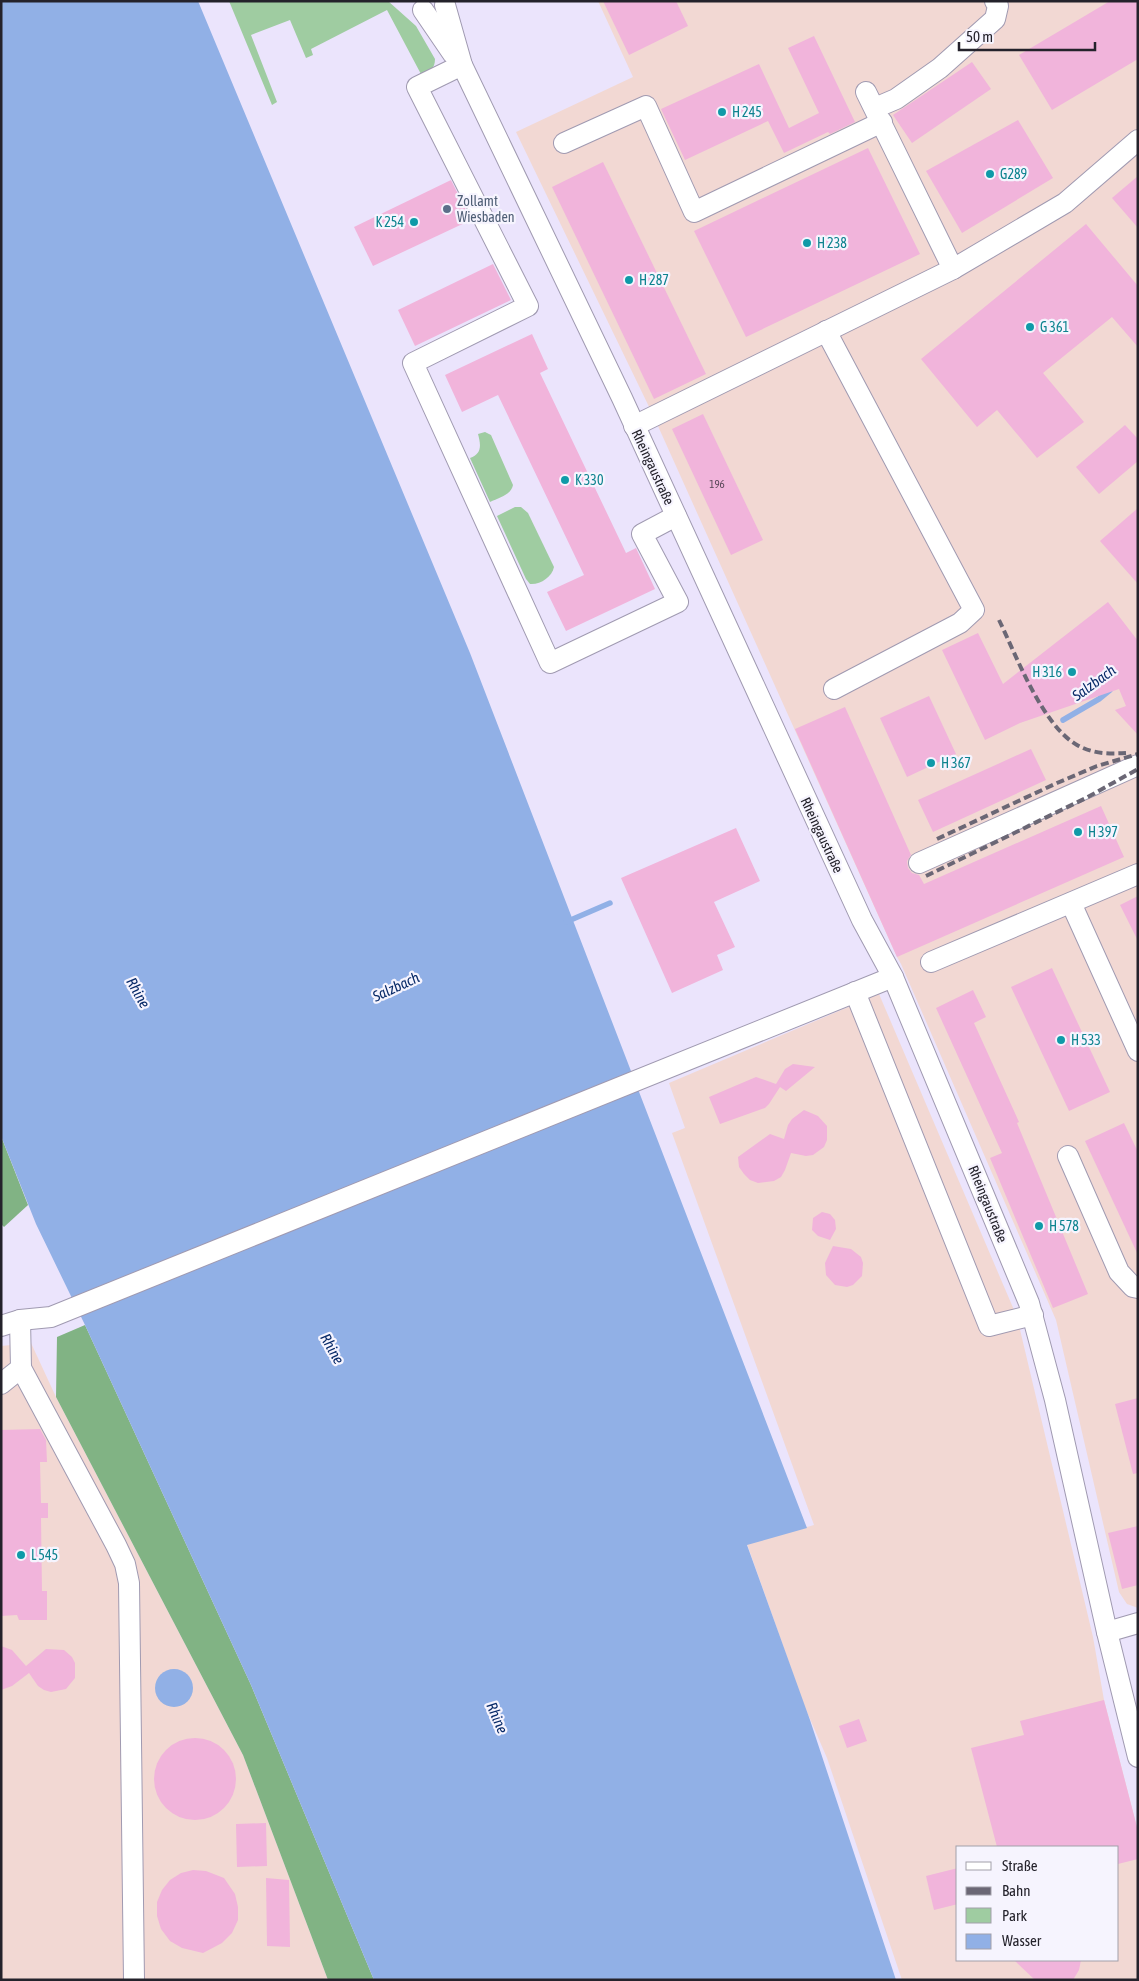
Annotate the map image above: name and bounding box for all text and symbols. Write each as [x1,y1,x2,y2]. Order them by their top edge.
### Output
scale bar [959,20,1095,52]
text: 50 m [966,28,993,45]
place label: H 245 [732,104,762,120]
marker: H 245 [716,106,728,118]
place label: G289 [1000,166,1027,182]
marker: G289 [984,168,996,180]
place label: Zollamt Wiesbaden [457,193,515,225]
marker: Zollamt Wiesbaden [441,203,453,215]
place label: K 254 [375,214,404,230]
marker: K 254 [408,216,420,228]
place label: H 238 [817,235,847,251]
marker: H 238 [801,237,813,249]
place label: H 287 [639,272,669,288]
marker: H 287 [623,274,635,286]
place label: G 361 [1040,319,1069,335]
marker: G 361 [1024,321,1036,333]
street label: Rheingaustraße [629,427,677,507]
place label: K 330 [575,472,604,488]
marker: K 330 [559,474,571,486]
house number: 196 [709,478,725,490]
water label: Salzbach [1068,661,1119,705]
place label: H 316 [1032,664,1062,680]
marker: H 316 [1066,666,1078,678]
place label: H 367 [941,755,971,771]
marker: H 367 [925,757,937,769]
street label: Rheingaustraße [798,795,846,875]
place label: H 397 [1088,824,1118,840]
marker: H 397 [1072,826,1084,838]
water label: Salzbach [369,968,422,1005]
water label: Rhine [123,975,154,1011]
place label: H 533 [1071,1032,1101,1048]
marker: H 533 [1055,1034,1067,1046]
street label: Rheingaustraße [965,1163,1011,1245]
place label: H 578 [1049,1218,1079,1234]
marker: H 578 [1033,1220,1045,1232]
water label: Rhine [317,1331,348,1367]
place label: L 545 [31,1547,58,1563]
marker: L 545 [15,1549,27,1561]
water label: Rhine [483,1700,512,1736]
legend [956,1846,1119,1961]
text: Straße [1002,1857,1038,1874]
text: Bahn [1002,1882,1031,1899]
text: Park [1002,1907,1027,1924]
text: Wasser [1002,1932,1042,1949]

